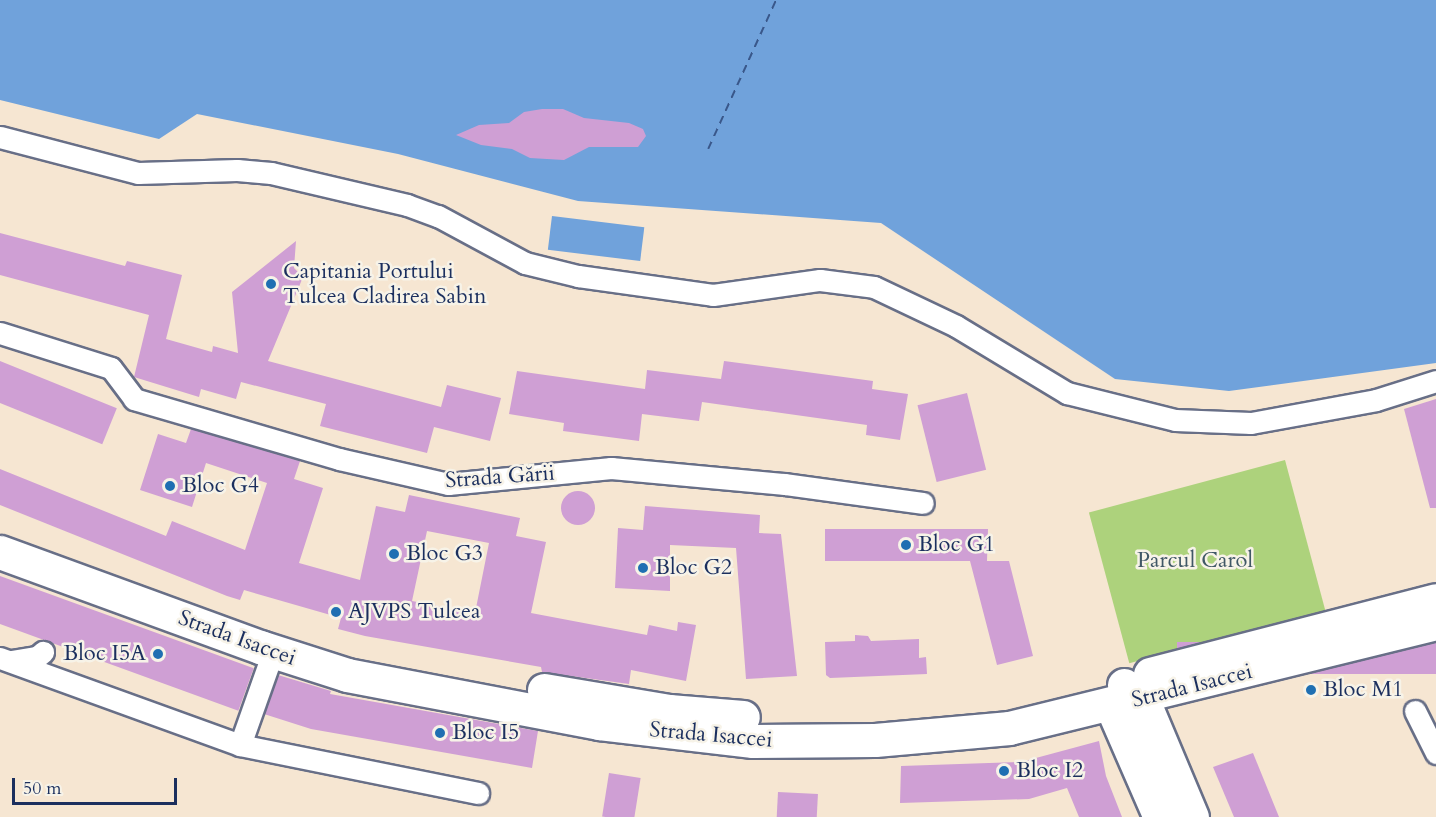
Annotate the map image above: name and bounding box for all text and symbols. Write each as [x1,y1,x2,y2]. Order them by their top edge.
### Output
place label: Capitania Portului Tulcea Cladirea Sabin [283,258,487,310]
marker: Capitania Portului Tulcea Cladirea Sabin [264,277,278,291]
street label: Strada Gării [444,460,556,494]
place label: Bloc G4 [182,473,259,499]
marker: Bloc G4 [163,479,177,493]
place label: Bloc G1 [918,532,995,558]
marker: Bloc G1 [899,538,913,552]
place label: Bloc G3 [406,541,483,567]
marker: Bloc G3 [387,547,401,561]
park label: Parcul Carol [1137,548,1253,574]
place label: Bloc G2 [655,555,732,581]
marker: Bloc G2 [636,561,650,575]
place label: AJVPS Tulcea [348,599,481,625]
street label: Strada Isaccei [175,605,299,671]
marker: AJVPS Tulcea [329,605,343,619]
place label: Bloc I5A [63,641,146,667]
marker: Bloc I5A [151,647,165,661]
street label: Strada Isaccei [1129,658,1255,714]
place label: Bloc M1 [1323,677,1403,703]
marker: Bloc M1 [1304,683,1318,697]
street label: Strada Isaccei [648,716,774,754]
place label: Bloc I5 [452,720,519,746]
marker: Bloc I5 [433,726,447,740]
place label: Bloc I2 [1016,758,1083,784]
marker: Bloc I2 [997,764,1011,778]
scale bar [15,766,180,804]
text: 50 m [23,776,62,801]

